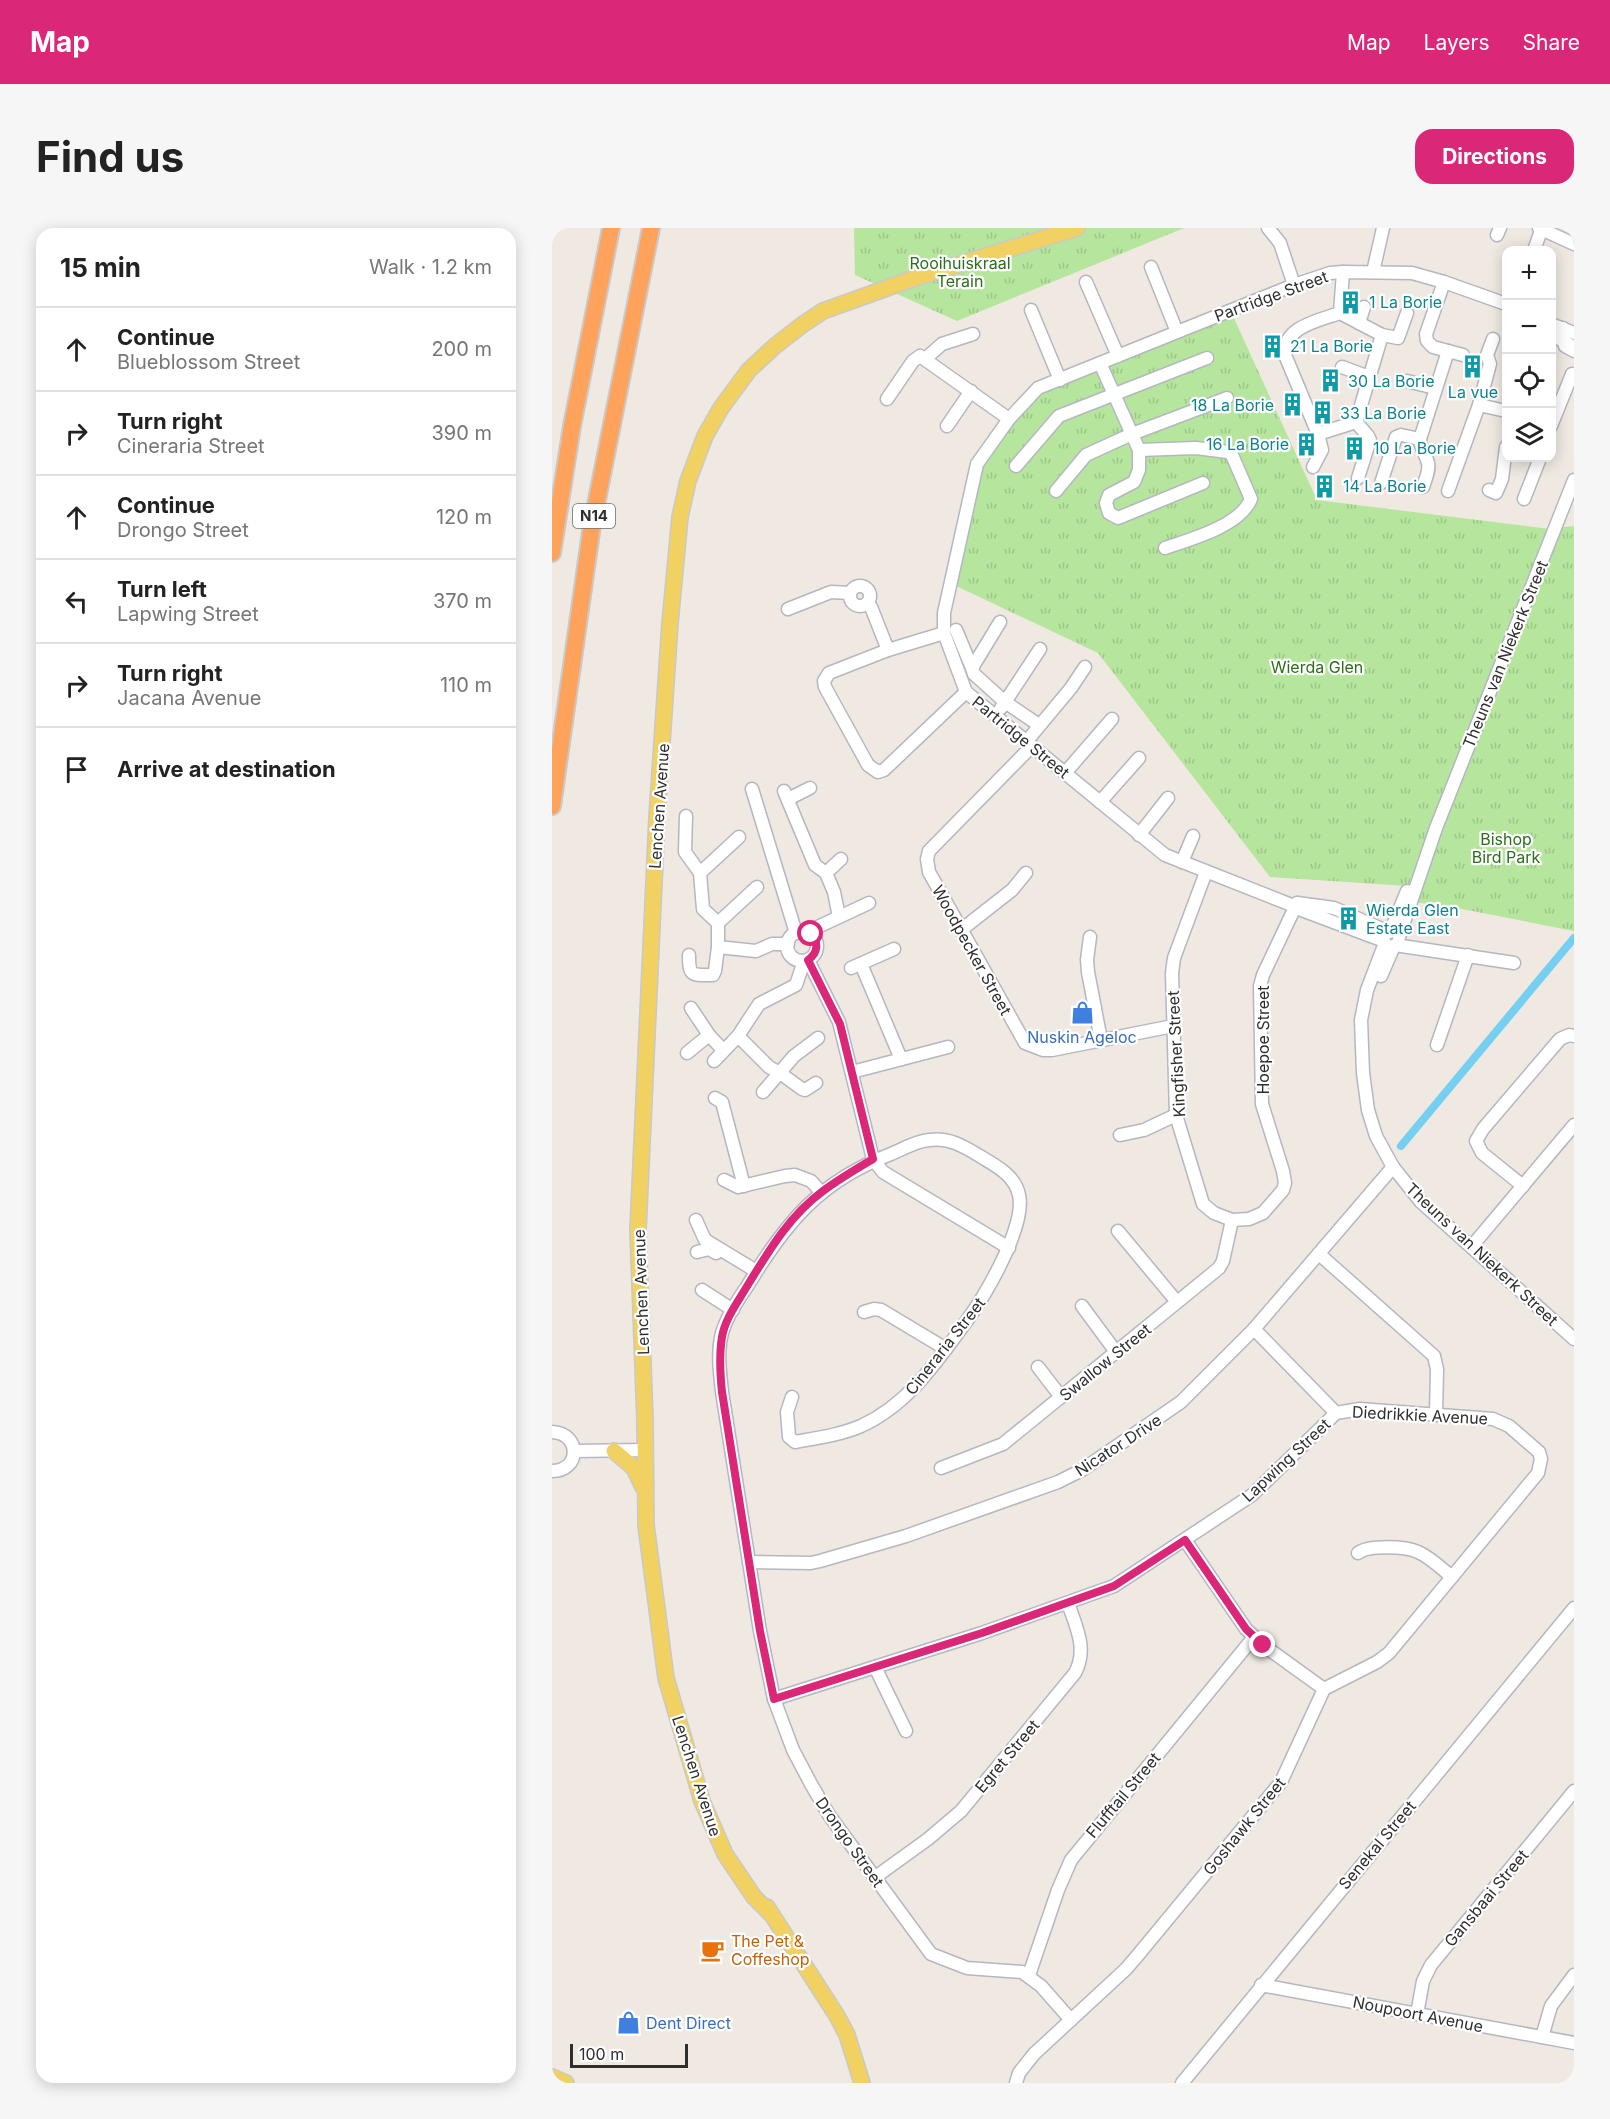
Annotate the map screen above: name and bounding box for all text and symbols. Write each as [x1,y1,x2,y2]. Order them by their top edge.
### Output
text: Map [30,25,90,59]
text: Map [1347,30,1391,55]
text: Layers [1424,30,1490,55]
text: Share [1523,30,1580,55]
button: Directions [1415,129,1574,184]
text: Find us [36,131,184,182]
map controls [1502,246,1556,462]
button: + [1502,246,1556,300]
text: 15 min [60,252,141,283]
park label: Rooihuiskraal Terain [909,253,1011,291]
text: Walk · 1.2 km [369,255,492,279]
street label: Partridge Street [1211,266,1331,326]
building icon: 1 La Borie [1338,289,1364,315]
place label: 1 La Borie [1369,292,1442,312]
button: − [1502,300,1556,354]
text: Continue [117,324,215,350]
icon: ahead [60,333,93,366]
building icon: 21 La Borie [1259,333,1285,359]
place label: 21 La Borie [1290,336,1373,356]
text: 200 m [431,337,492,361]
text: Blueblossom Street [117,350,300,374]
building icon: La vue [1460,354,1486,380]
button: locate [1502,354,1556,408]
building icon: 30 La Borie [1317,368,1343,394]
place label: 30 La Borie [1348,371,1435,391]
place label: La vue [1448,382,1498,402]
building icon: 18 La Borie [1279,392,1305,418]
place label: 18 La Borie [1191,395,1274,415]
building icon: 33 La Borie [1309,400,1335,426]
place label: 33 La Borie [1340,403,1426,423]
text: Turn right [117,408,223,434]
button: layers [1502,408,1556,462]
icon: right [60,417,93,450]
text: 390 m [431,421,492,445]
building icon: 16 La Borie [1294,431,1320,457]
text: Cineraria Street [117,434,265,458]
place label: 16 La Borie [1206,434,1289,454]
building icon: 10 La Borie [1342,435,1368,461]
place label: 10 La Borie [1373,438,1456,458]
building icon: 14 La Borie [1312,473,1338,499]
place label: 14 La Borie [1343,476,1426,496]
text: Continue [117,492,215,518]
icon: ahead [60,501,93,534]
road number: N14 [573,504,615,528]
text: 120 m [436,505,492,529]
text: Drongo Street [117,518,249,542]
street label: Theuns van Niekerk Street [1458,557,1552,751]
text: Turn left [117,576,207,602]
icon: left [60,585,93,618]
text: 370 m [433,589,492,613]
text: Lapwing Street [117,602,259,626]
park label: Wierda Glen [1271,657,1363,677]
text: Turn right [117,660,223,686]
icon: right [60,669,93,702]
text: 110 m [440,673,492,697]
text: Jacana Avenue [117,686,261,710]
street label: Partridge Street [968,692,1074,782]
street label: Lenchen Avenue [645,742,673,870]
icon: arrive [60,753,93,786]
text: Arrive at destination [117,756,336,782]
park label: Bishop Bird Park [1472,829,1541,867]
street label: Woodpecker Street [928,881,1016,1019]
place label: Wierda Glen Estate East [1366,900,1459,938]
building icon: Wierda Glen Estate East [1335,906,1361,932]
route start [797,920,823,946]
street label: Hoepoe Street [1253,985,1273,1095]
street label: Kingfisher Street [1163,990,1189,1118]
shop icon: Nuskin Ageloc [1069,999,1095,1025]
place label: Nuskin Ageloc [1027,1027,1137,1047]
street label: Theuns van Niekerk Street [1402,1178,1562,1330]
street label: Lenchen Avenue [629,1229,653,1355]
street label: Cineraria Street [901,1293,989,1399]
street label: Swallow Street [1055,1319,1155,1405]
street label: Diedrikkie Avenue [1351,1401,1489,1429]
street label: Nicator Drive [1071,1410,1165,1480]
street label: Lapwing Street [1238,1414,1334,1506]
route end [1249,1631,1275,1657]
street label: Lenchen Avenue [668,1713,726,1839]
street label: Egret Street [971,1715,1043,1797]
street label: Flufftail Street [1082,1748,1164,1842]
street label: Goshawk Street [1198,1773,1290,1879]
street label: Drongo Street [812,1793,888,1891]
street label: Senekal Street [1334,1797,1420,1893]
street label: Gansbaai Street [1440,1846,1532,1950]
place label: The Pet & Coffeshop [731,1931,810,1969]
cafe icon: The Pet & Coffeshop [700,1937,726,1963]
street label: Noupoort Avenue [1351,1992,1485,2036]
shop icon: Dent Direct [615,2010,641,2036]
place label: Dent Direct [646,2013,731,2033]
scale bar [570,2041,688,2068]
text: 100 m [579,2044,624,2064]

